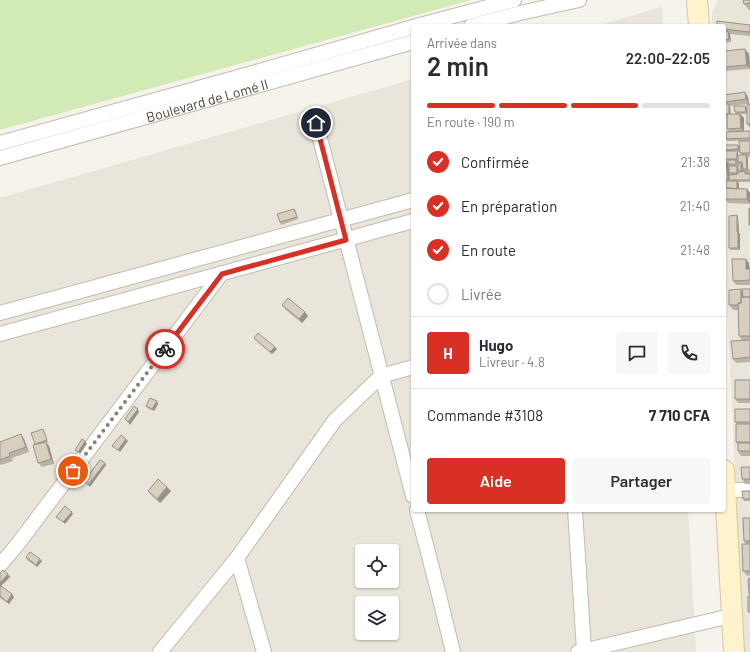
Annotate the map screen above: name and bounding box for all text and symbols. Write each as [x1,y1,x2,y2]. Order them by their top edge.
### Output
text: Arrivée dans [427,35,497,51]
text: 22:00–22:05 [626,49,710,67]
text: 2 min [427,50,489,81]
street label: Boulevard de Lomé II [144,75,270,125]
pin [299,106,333,140]
icon: home [305,112,327,134]
text: En route · 190 m [427,114,515,130]
icon: check [427,151,449,173]
text: Confirmée [461,153,529,171]
text: 21:38 [681,154,710,170]
icon: check [427,195,449,217]
text: En préparation [461,197,557,215]
text: 21:40 [680,198,710,214]
icon: check [427,239,449,261]
text: En route [461,241,516,259]
text: 21:48 [680,242,710,258]
text: Livrée [461,285,502,303]
courier [145,329,185,369]
button: chat [616,332,658,374]
button: phone [668,332,710,374]
text: Hugo [479,336,513,354]
icon: bike [154,338,176,360]
text: H [443,344,453,362]
text: Livreur · 4.8 [479,354,545,370]
text: Commande #3108 [427,406,543,424]
text: 7 710 CFA [649,406,710,424]
pin [56,454,90,488]
button: Aide [427,458,565,504]
button: Partager [573,458,710,504]
icon: bag [62,460,84,482]
map controls [355,544,399,640]
button: locate [355,544,399,588]
button: layers [355,596,399,640]

